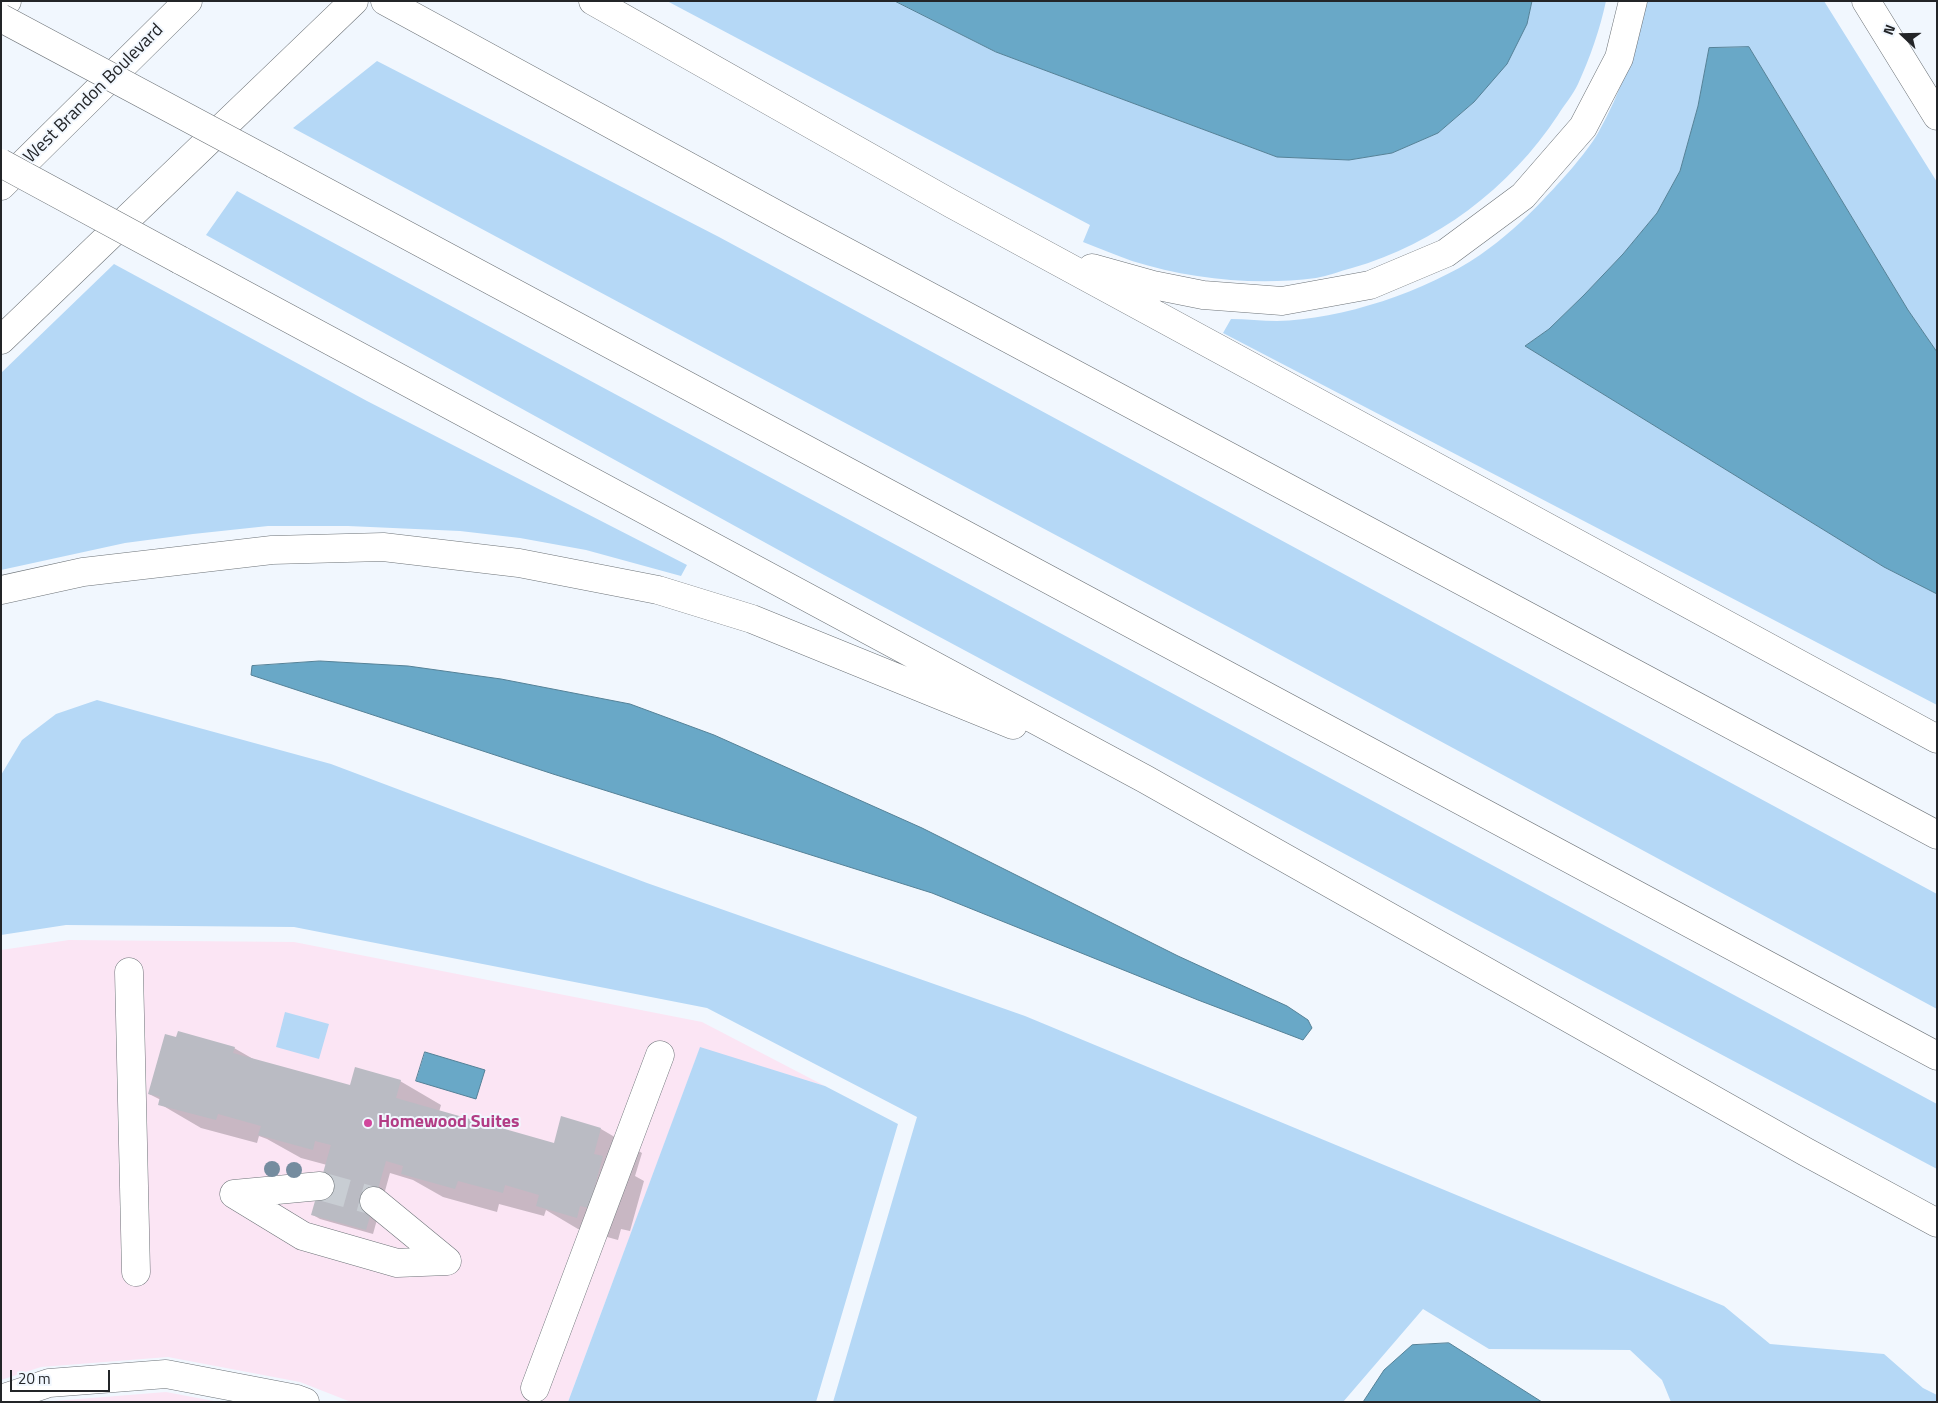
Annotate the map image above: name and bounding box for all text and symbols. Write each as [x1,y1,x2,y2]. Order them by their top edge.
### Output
north arrow [1878,10,1928,60]
street label: West Brandon Boulevard [20,20,168,168]
text: N [1877,21,1900,38]
place label: Homewood Suites [378,1112,519,1134]
marker: Homewood Suites [362,1117,374,1129]
scale bar [12,1360,112,1392]
text: 20 m [18,1367,51,1390]

